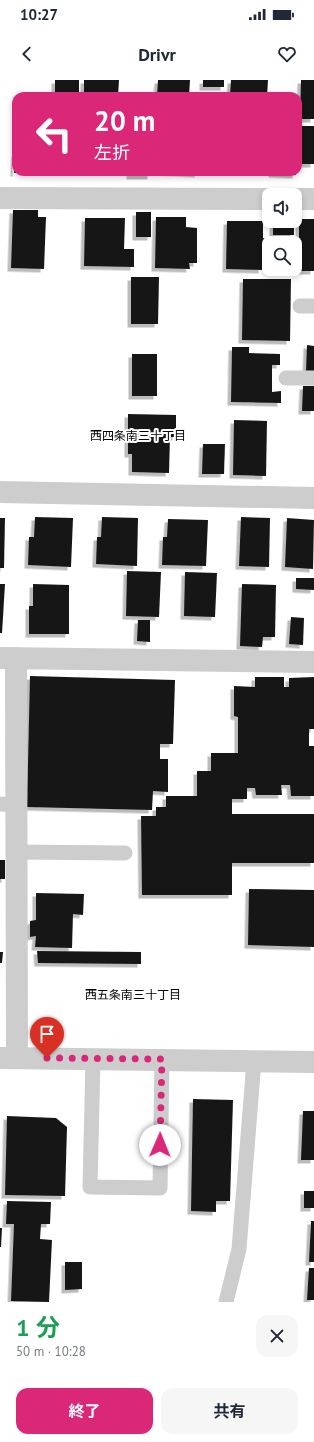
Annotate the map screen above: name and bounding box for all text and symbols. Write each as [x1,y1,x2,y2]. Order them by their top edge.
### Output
text: 10:27 [20,5,58,24]
icon: back [16,43,38,65]
text: Drivr [138,43,176,66]
icon: heart [276,43,298,65]
text: 20 m [94,102,155,139]
icon: left [28,108,80,160]
text: 左折 [94,141,130,164]
map controls [262,188,302,276]
button: sound [262,188,302,228]
button: search [262,236,302,276]
district label: 西四条南三十丁目 [90,428,186,443]
district label: 西五条南三十丁目 [85,987,181,1002]
pin [30,1017,64,1058]
icon: arrive [36,1023,58,1045]
position arrow [139,1124,181,1166]
text: 1 分 [16,1312,60,1343]
button: close [256,1315,298,1357]
text: 50 m · 10:28 [16,1343,86,1360]
button: 終了 [16,1388,153,1434]
button: 共有 [161,1388,298,1434]

